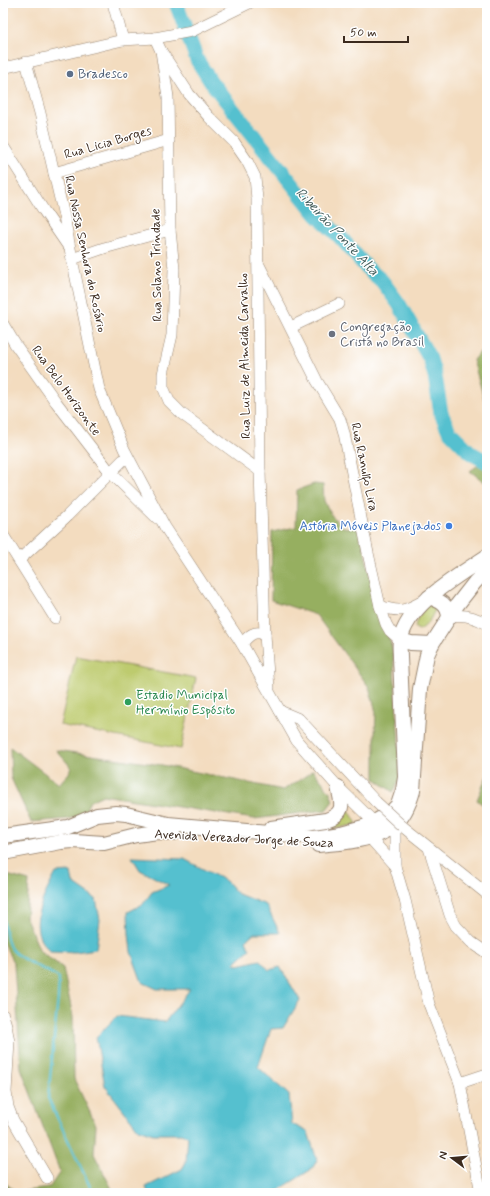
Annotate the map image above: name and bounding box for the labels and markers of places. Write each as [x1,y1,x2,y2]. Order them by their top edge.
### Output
place label: Bradesco [78,66,128,83]
marker: Bradesco [65,69,75,79]
place label: Congregação Cristá no Brasil [340,319,424,351]
marker: Congregação Cristá no Brasil [327,329,337,339]
place label: Astória Móveis Planejados [299,518,441,535]
marker: Astória Móveis Planejados [444,521,454,531]
place label: Estadio Municipal Hermínio Espósito [136,687,235,719]
marker: Estadio Municipal Hermínio Espósito [123,697,133,707]

